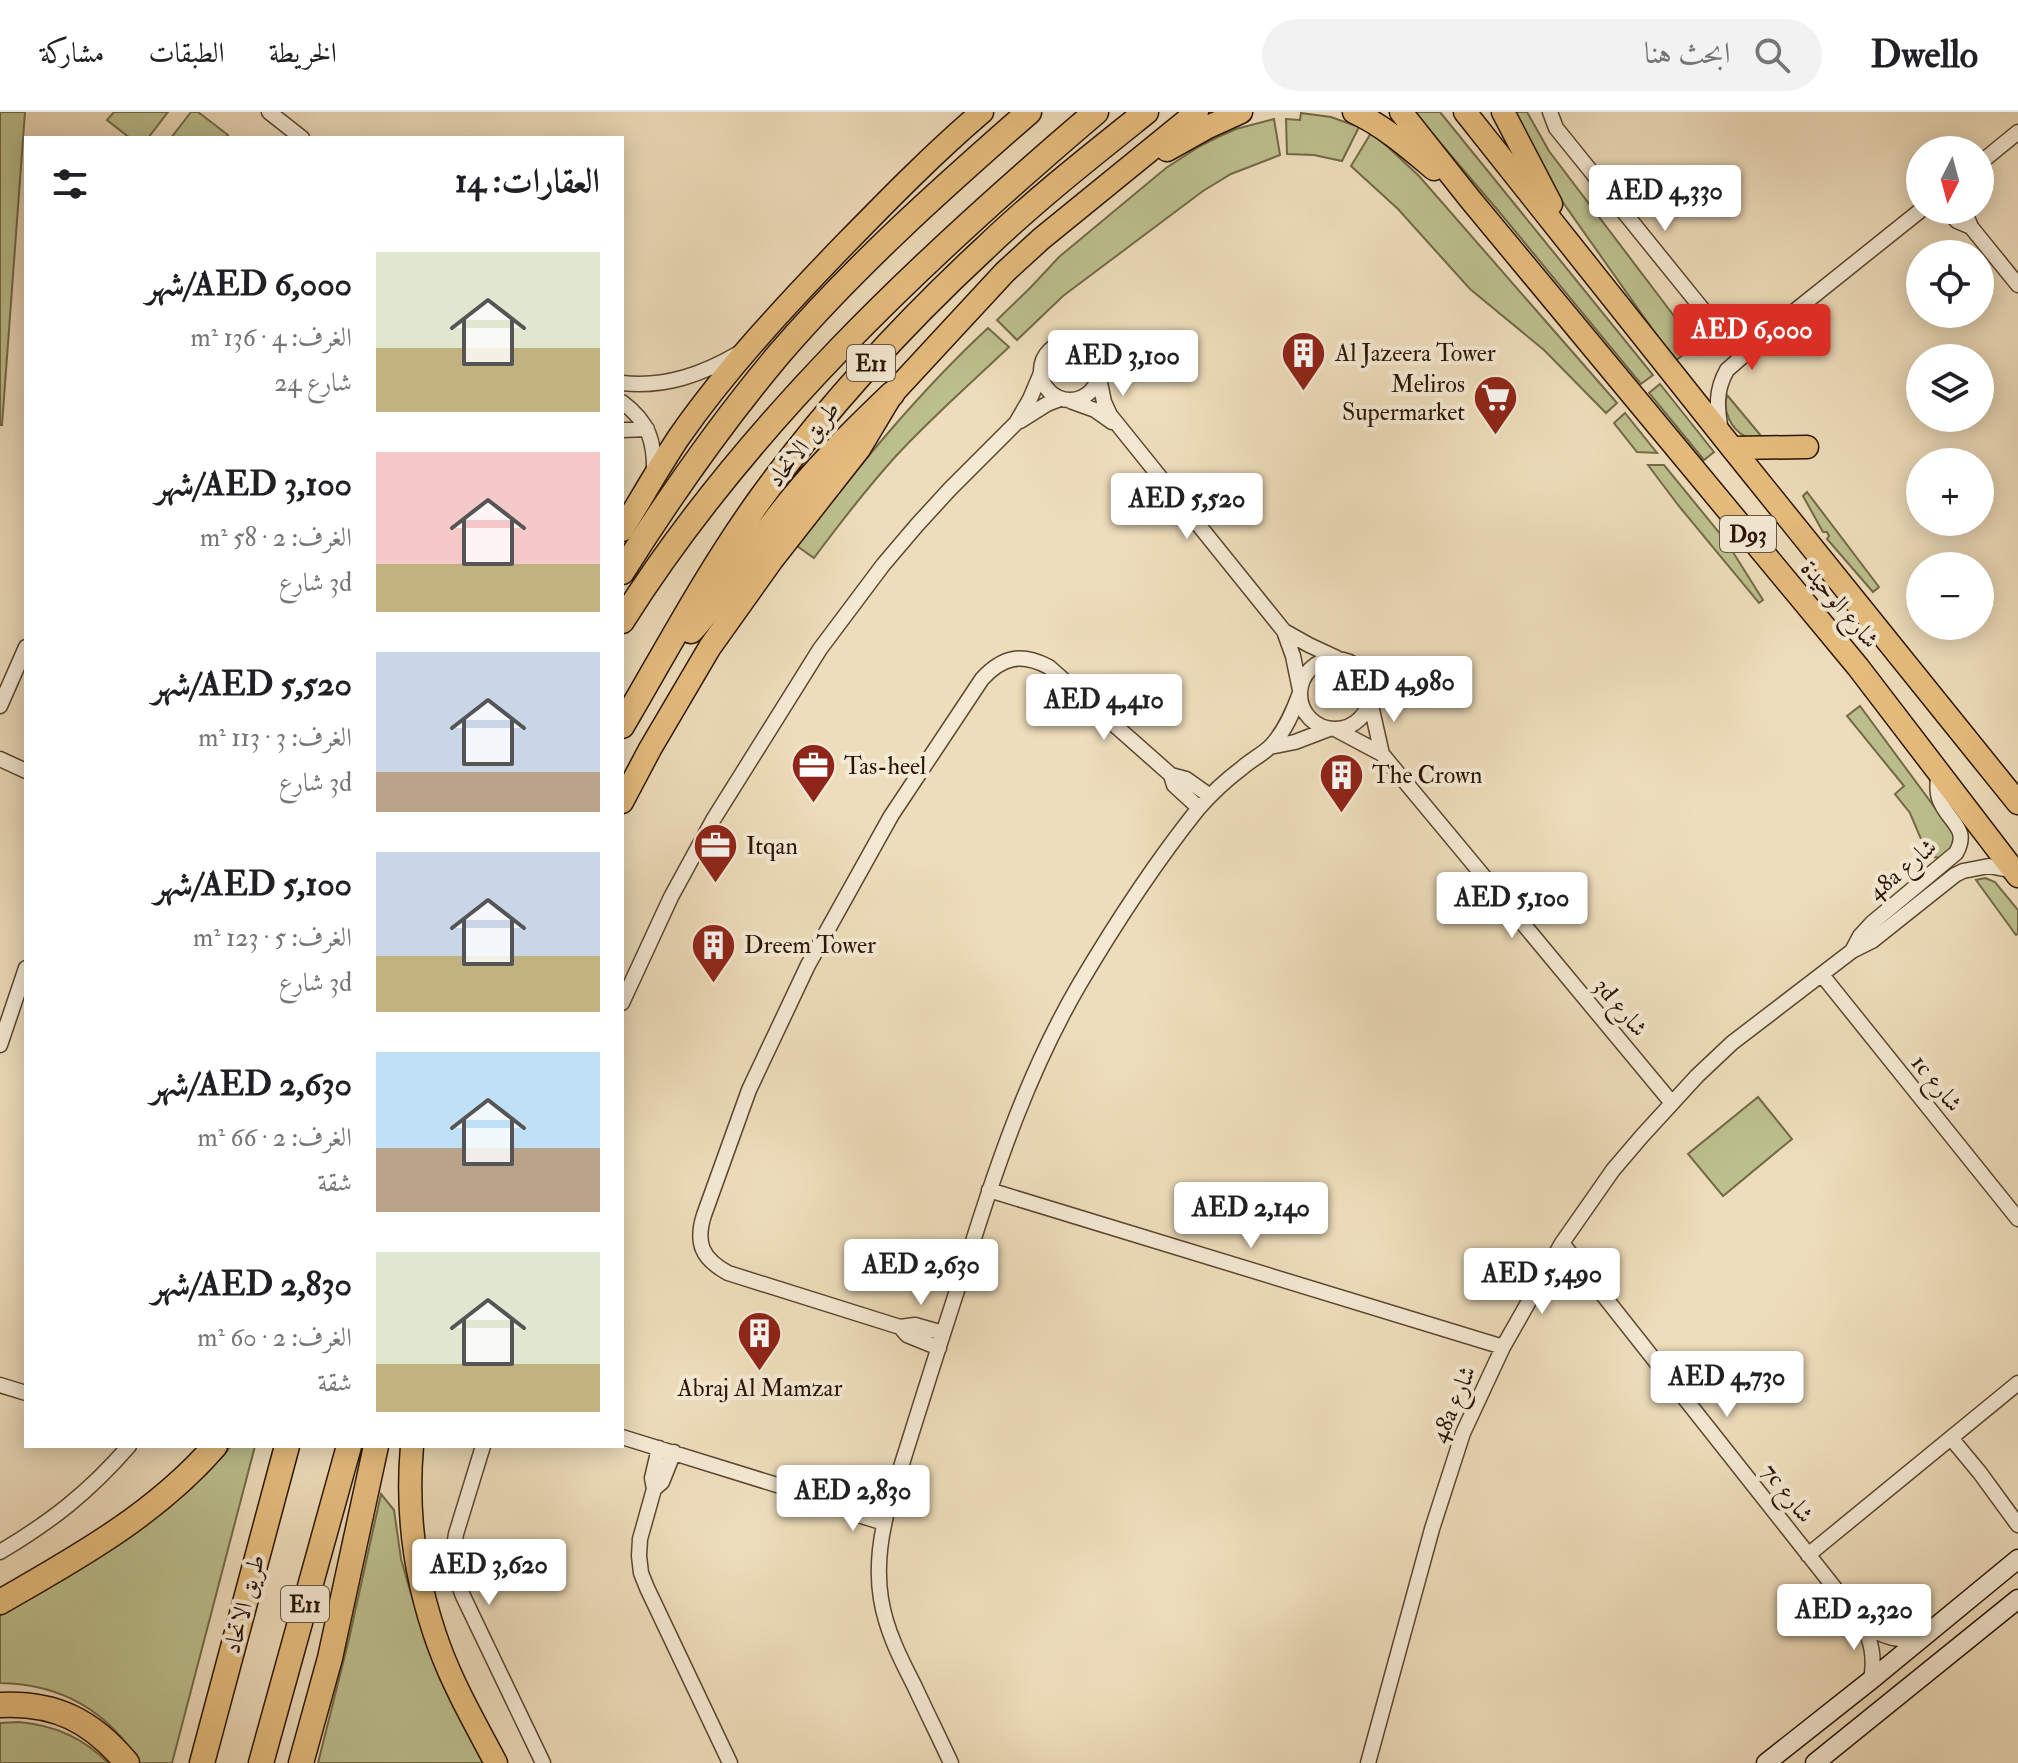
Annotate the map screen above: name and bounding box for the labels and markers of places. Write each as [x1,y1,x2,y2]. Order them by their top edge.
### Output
pin: AED 4,330 [1573,165,1757,233]
pin: AED 6,000 [1660,304,1844,372]
building icon: Al Jazeera Tower [1280,329,1328,392]
pin: AED 3,100 [1031,330,1215,398]
place label: Al Jazeera Tower [1334,338,1496,369]
place label: Meliros Supermarket [1342,369,1465,428]
supermarket icon: Meliros Supermarket [1472,374,1520,437]
pin: AED 5,520 [1095,473,1279,541]
pin: AED 4,980 [1302,656,1486,724]
pin: AED 4,410 [1012,674,1196,742]
office icon: Tas-heel [789,742,837,805]
place label: Tas-heel [844,751,926,782]
building icon: The Crown [1317,751,1365,814]
place label: The Crown [1372,760,1482,791]
office icon: Itqan [691,822,739,885]
place label: Itqan [746,831,798,862]
pin: AED 5,100 [1420,872,1604,940]
building icon: Dreem Tower [689,921,737,984]
place label: Dreem Tower [744,930,876,961]
pin: AED 2,140 [1159,1182,1343,1250]
pin: AED 2,630 [829,1239,1013,1307]
pin: AED 5,490 [1450,1248,1634,1316]
building icon: Abraj Al Mamzar [736,1310,784,1373]
pin: AED 4,730 [1635,1351,1819,1419]
place label: Abraj Al Mamzar [677,1373,842,1404]
pin: AED 2,830 [761,1465,945,1533]
pin: AED 3,620 [397,1539,581,1607]
pin: AED 2,320 [1762,1584,1946,1652]

